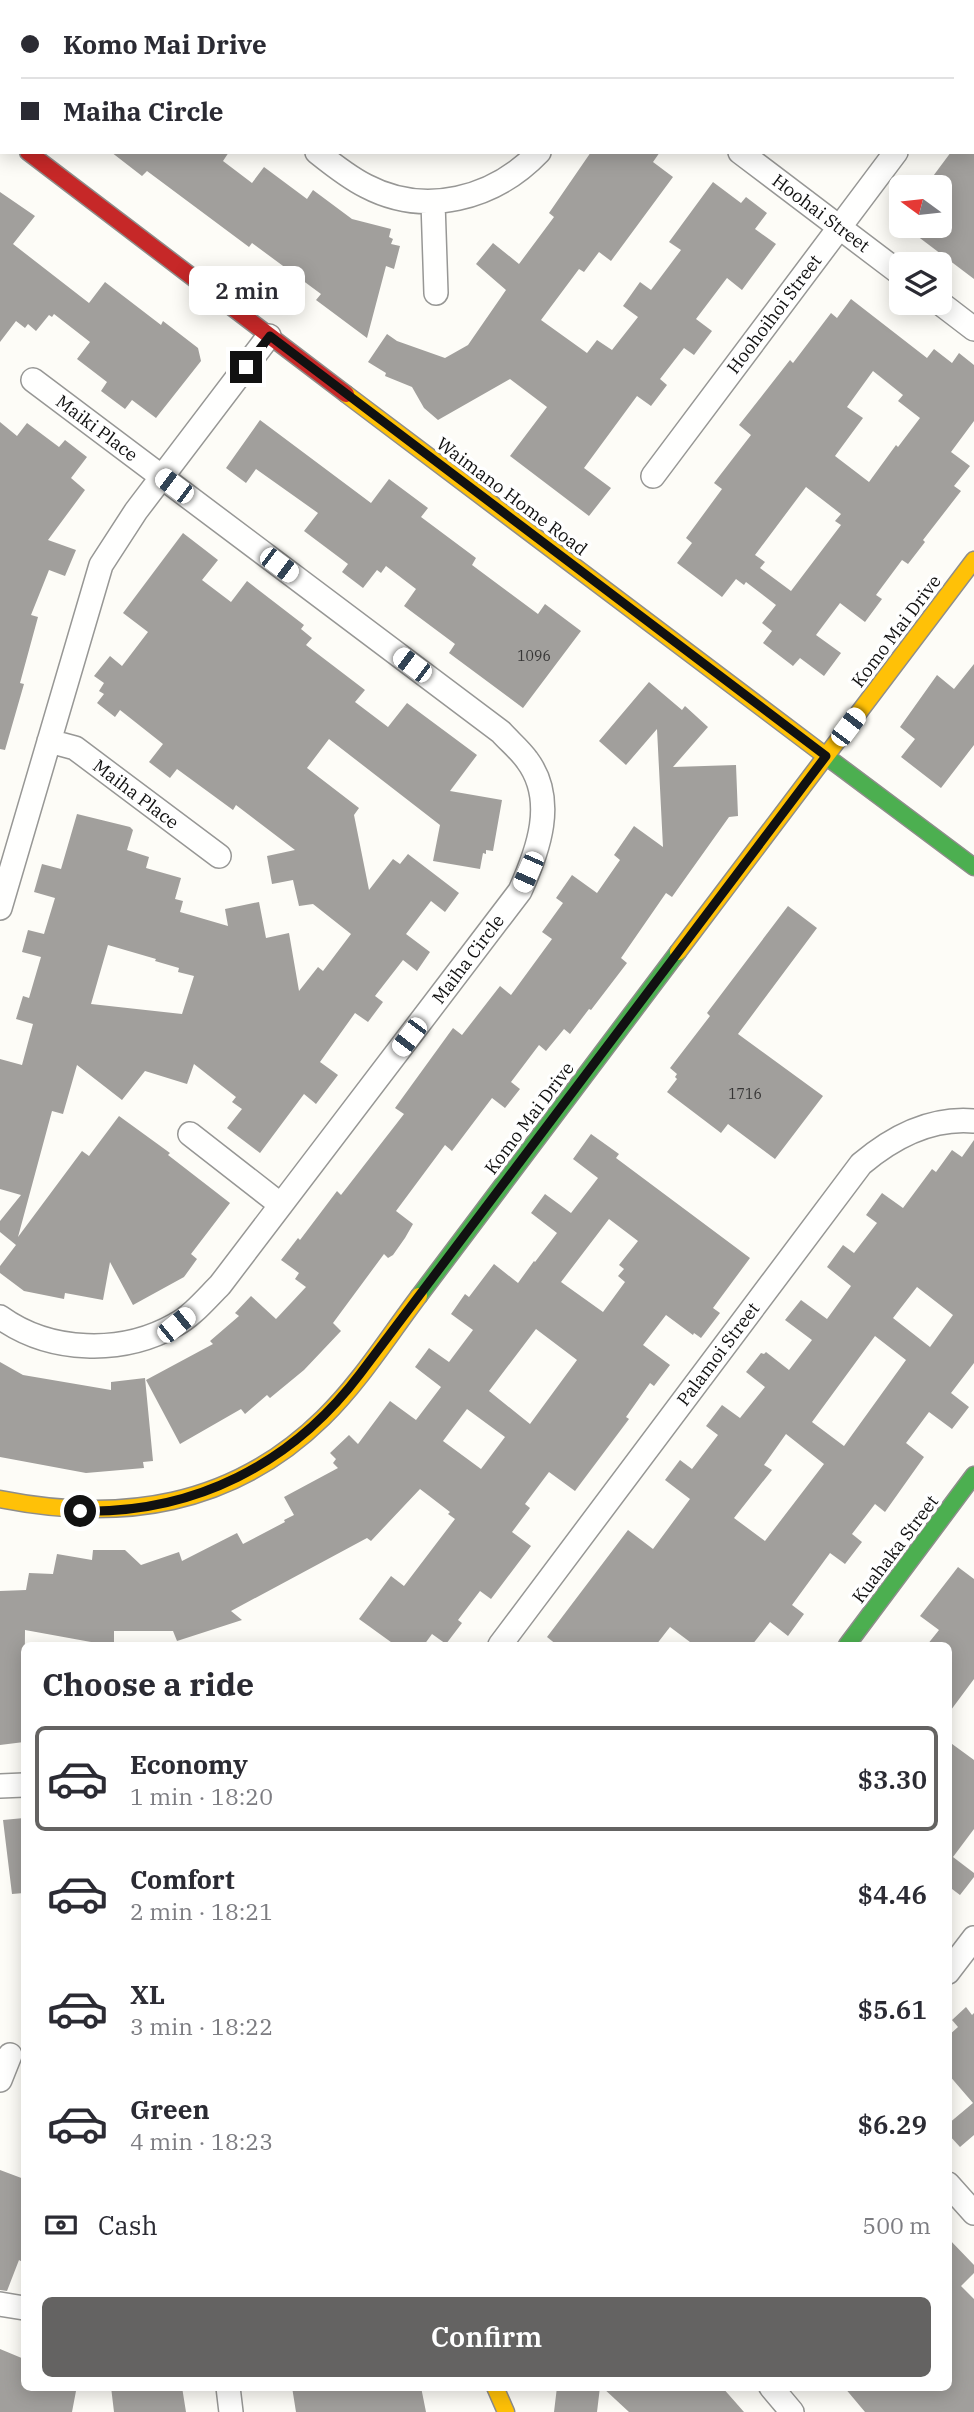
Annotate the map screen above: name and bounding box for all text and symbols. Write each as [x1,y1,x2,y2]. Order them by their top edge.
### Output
text: Komo Mai Drive [63,27,267,61]
text: Maiha Circle [63,94,224,128]
street label: Hoohai Street [768,169,874,257]
north arrow [889,175,952,238]
map controls [889,175,952,315]
street label: Hoohoihoi Street [722,250,826,378]
button: layers [889,252,952,315]
callout: 2 min [188,266,304,314]
text: 2 min [215,275,279,305]
route end [230,351,262,383]
street label: Maiki Place [51,390,143,466]
street label: Waimano Home Road [432,432,592,560]
car [151,465,198,507]
car [256,544,303,586]
street label: Komo Mai Drive [846,570,946,692]
car [389,644,436,686]
house number: 1096 [517,647,551,665]
car [827,704,870,750]
street label: Maiha Place [88,754,184,834]
car [510,849,547,895]
street label: Maiha Circle [427,910,509,1008]
car [388,1014,431,1060]
street label: Komo Mai Drive [479,1057,579,1179]
house number: 1716 [728,1085,762,1103]
street label: Palamoi Street [672,1298,764,1410]
car [154,1304,199,1346]
street label: Kuahaka Street [847,1490,943,1608]
route start [64,1495,96,1527]
text: Choose a ride [42,1663,254,1705]
icon: car [46,1747,109,1810]
text: Economy [130,1747,248,1781]
text: $3.30 [858,1762,927,1796]
text: 1 min · 18:20 [130,1781,273,1811]
icon: car [46,1862,109,1925]
text: Comfort [130,1862,235,1896]
text: $4.46 [858,1877,927,1911]
text: 2 min · 18:21 [130,1896,273,1926]
icon: car [46,1977,109,2040]
text: XL [130,1977,165,2011]
text: $5.61 [858,1992,927,2026]
text: 3 min · 18:22 [130,2011,273,2041]
icon: car [46,2092,109,2155]
text: Green [130,2092,210,2126]
text: $6.29 [858,2107,927,2141]
text: 4 min · 18:23 [130,2126,273,2156]
icon: cash [42,2206,80,2244]
text: Cash [98,2208,158,2242]
text: 500 m [862,2210,931,2240]
button: Confirm [42,2297,931,2377]

